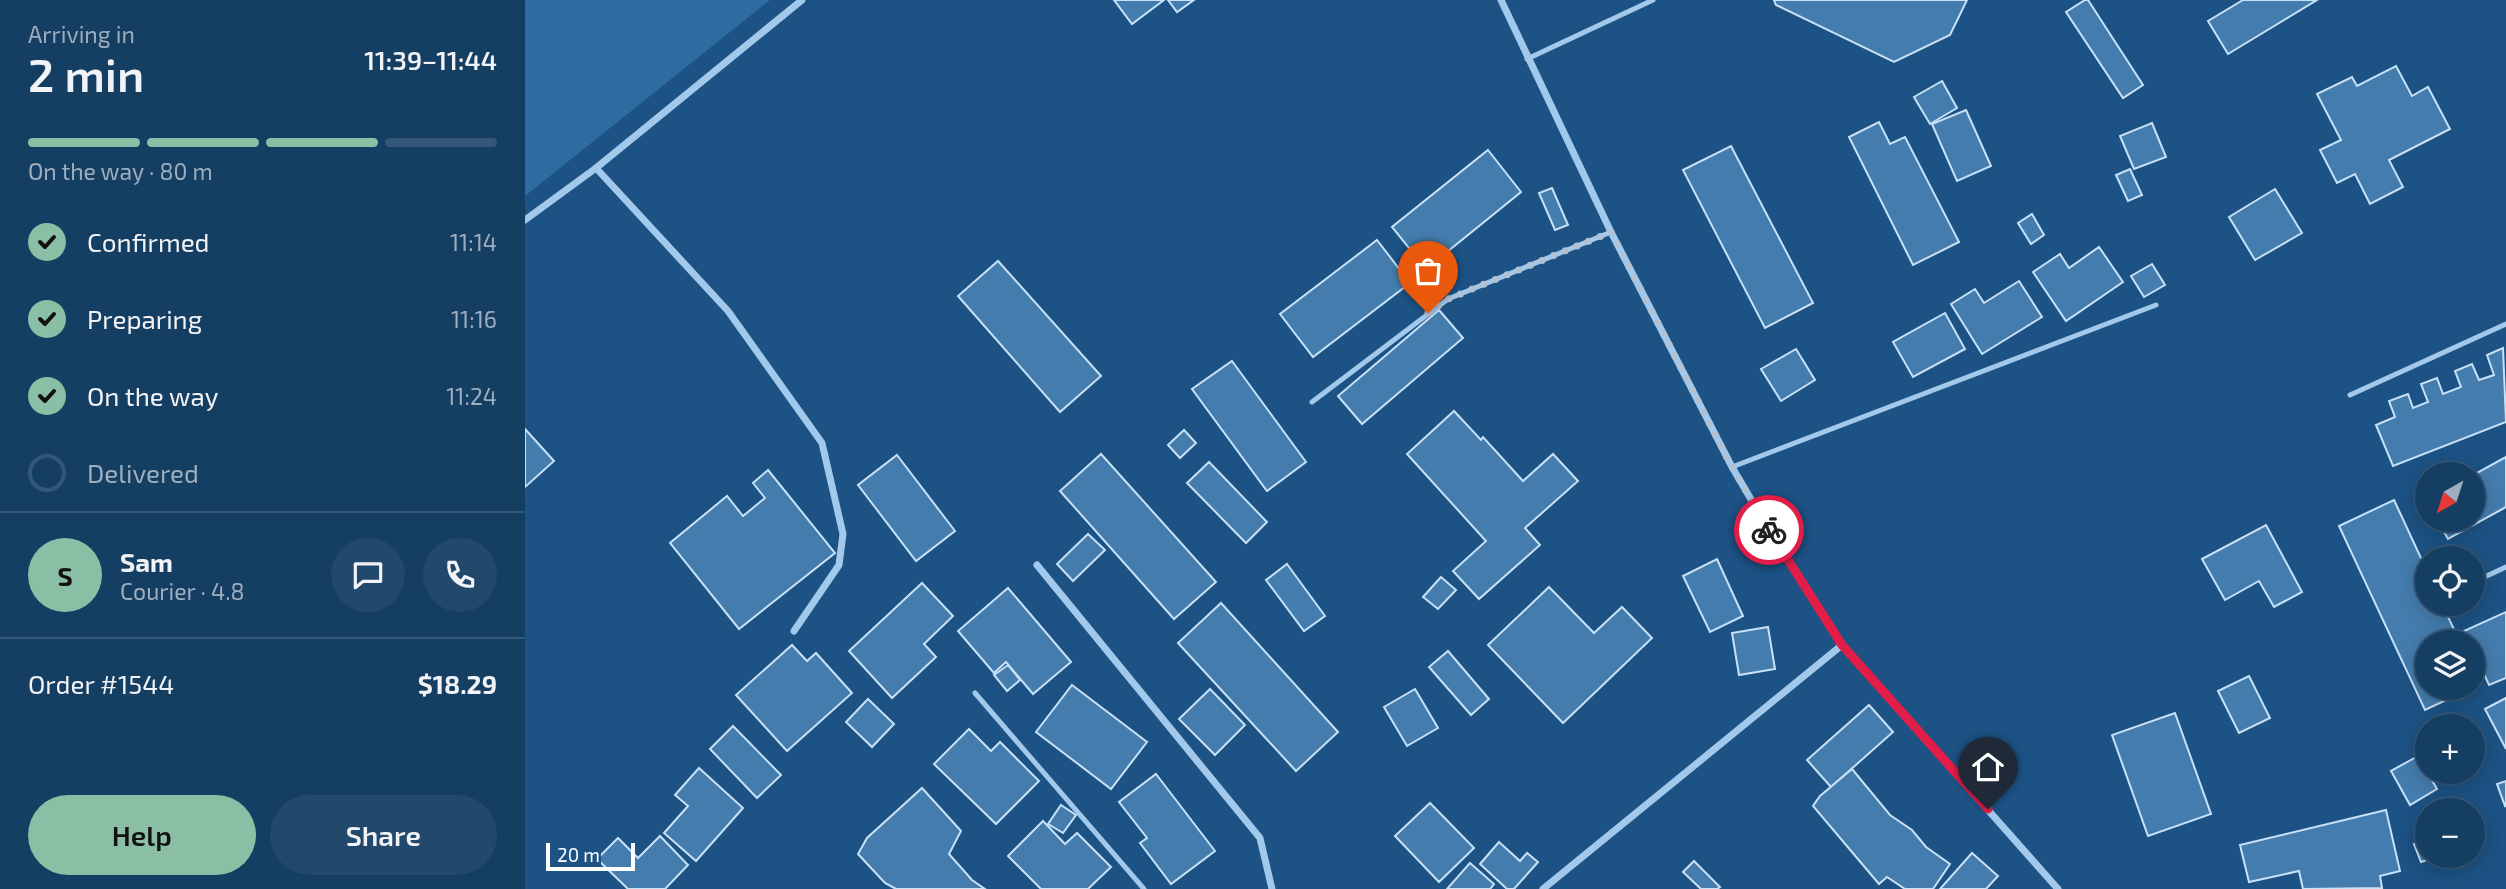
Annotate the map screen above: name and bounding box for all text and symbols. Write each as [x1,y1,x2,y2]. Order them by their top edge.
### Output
text: Arriving in [28,20,135,48]
text: 11:39–11:44 [364,44,497,75]
text: 2 min [28,46,144,101]
text: On the way · 80 m [28,157,213,185]
icon: check [28,223,66,261]
text: Confirmed [87,226,210,257]
text: 11:14 [450,228,497,256]
pin [1398,241,1458,313]
icon: bag [1409,252,1447,290]
icon: check [28,300,66,338]
text: Preparing [87,303,202,334]
text: 11:16 [451,305,497,333]
icon: check [28,377,66,415]
text: On the way [87,380,218,411]
text: 11:24 [446,382,497,410]
text: Delivered [87,457,199,488]
north arrow [2415,462,2485,532]
map controls [2415,462,2485,868]
courier [1734,495,1804,565]
icon: bike [1750,511,1788,549]
button: chat [331,538,405,612]
button: phone [423,538,497,612]
text: Sam [120,546,173,577]
button: locate [2415,546,2485,616]
text: S [57,560,73,591]
text: Courier · 4.8 [120,577,244,605]
button: layers [2415,630,2485,700]
text: Order #1544 [28,668,174,699]
text: $18.29 [418,668,497,699]
button: + [2415,714,2485,784]
pin [1958,737,2018,809]
icon: home [1969,748,2007,786]
button: Help [28,795,256,875]
button: Share [270,795,497,875]
button: − [2415,798,2485,868]
scale bar [546,840,635,872]
text: 20 m [557,843,600,866]

